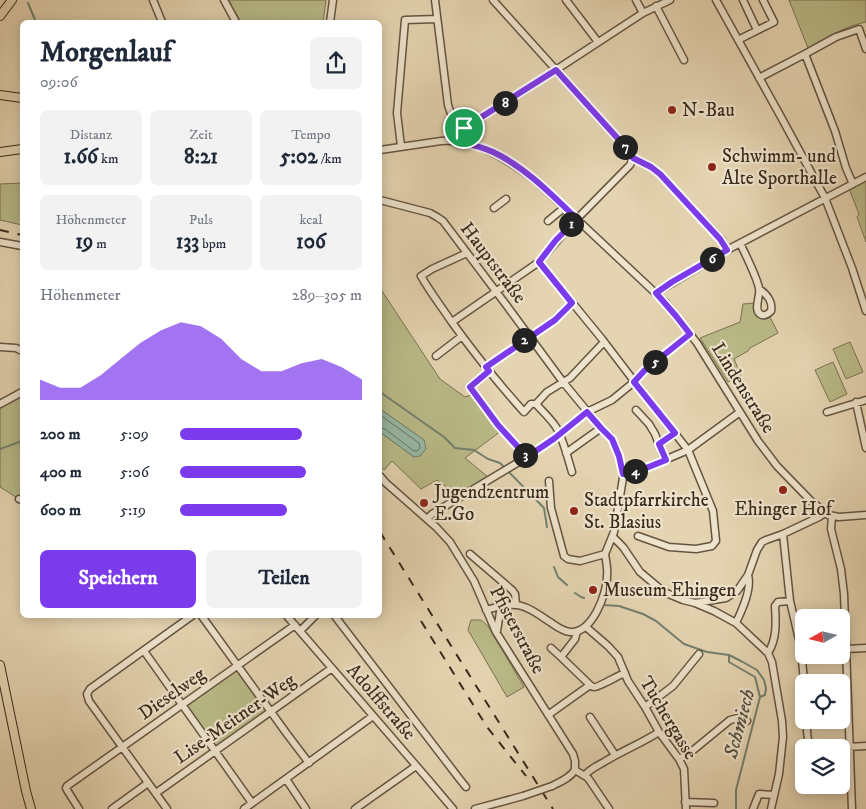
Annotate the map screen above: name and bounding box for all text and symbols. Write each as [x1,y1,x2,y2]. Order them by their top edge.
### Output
text: Morgenlauf [40,35,172,70]
button: share [310,37,362,89]
text: 09:06 [40,72,78,92]
pin: 8 [492,90,518,116]
text: 8 [502,94,509,112]
place label: N-Bau [682,99,735,122]
marker: N-Bau [666,104,678,116]
pin [443,107,485,149]
icon: arrive [450,114,478,142]
text: Distanz [70,126,112,144]
text: Zeit [190,126,212,144]
text: Tempo [291,126,331,144]
pin: 7 [612,134,638,160]
text: 7 [622,138,629,156]
text: 1.66 [63,144,98,170]
text: 8:21 [184,144,218,170]
text: 5:02 [280,144,318,170]
place label: Schwimm- und Alte Sporthalle [722,145,837,190]
text: km [98,150,119,168]
text: /km [318,150,342,168]
marker: Schwimm- und Alte Sporthalle [706,161,718,173]
text: Höhenmeter [56,211,126,229]
text: Puls [189,211,213,229]
text: kcal [300,211,322,229]
pin: 1 [558,212,584,236]
text: 1 [569,215,574,233]
street label: Hauptstraße [455,218,531,308]
text: 19 [75,229,93,255]
text: 133 [176,229,199,255]
text: 106 [296,229,326,255]
text: m [93,235,107,253]
text: bpm [199,235,226,253]
pin: 6 [700,246,724,272]
text: 6 [709,250,716,268]
text: Höhenmeter [40,285,121,305]
text: 289–305 m [292,285,362,305]
pin: 2 [512,328,536,352]
text: 2 [521,331,528,349]
street label: Lindenstraße [706,338,780,438]
pin: 5 [642,350,668,374]
text: 5 [652,353,659,371]
text: 200 m [40,424,81,444]
text: 5:09 [120,424,149,444]
pin: 3 [512,442,538,468]
text: 3 [523,446,528,464]
pin: 4 [622,458,648,484]
text: 400 m [40,462,82,482]
text: 5:06 [120,462,149,482]
text: 4 [631,462,640,480]
place label: Jugendzentrum E.Go [432,481,549,526]
marker: Ehinger Hof [777,484,789,496]
place label: Stadtpfarrkirche St. Blasius [584,489,709,534]
marker: Jugendzentrum E.Go [418,497,430,509]
place label: Ehinger Hof [734,498,835,521]
text: 600 m [40,500,81,520]
text: 5:19 [120,500,146,520]
marker: Stadtpfarrkirche St. Blasius [568,505,580,517]
button: Speichern [40,550,196,608]
button: Teilen [206,550,362,608]
place label: Museum Ehingen [603,579,736,602]
street label: Pfisterstraße [484,582,550,678]
marker: Museum Ehingen [587,584,599,596]
north arrow [795,609,850,664]
map controls [795,609,850,794]
street label: Adolffstraße [341,659,421,745]
street label: Dieselweg [134,662,210,725]
street label: Lise-Meitner-Weg [170,668,301,769]
street label: Tuchergasse [634,672,702,764]
button: locate [795,674,850,729]
water label: Schmiech [719,687,761,762]
button: layers [795,739,850,794]

